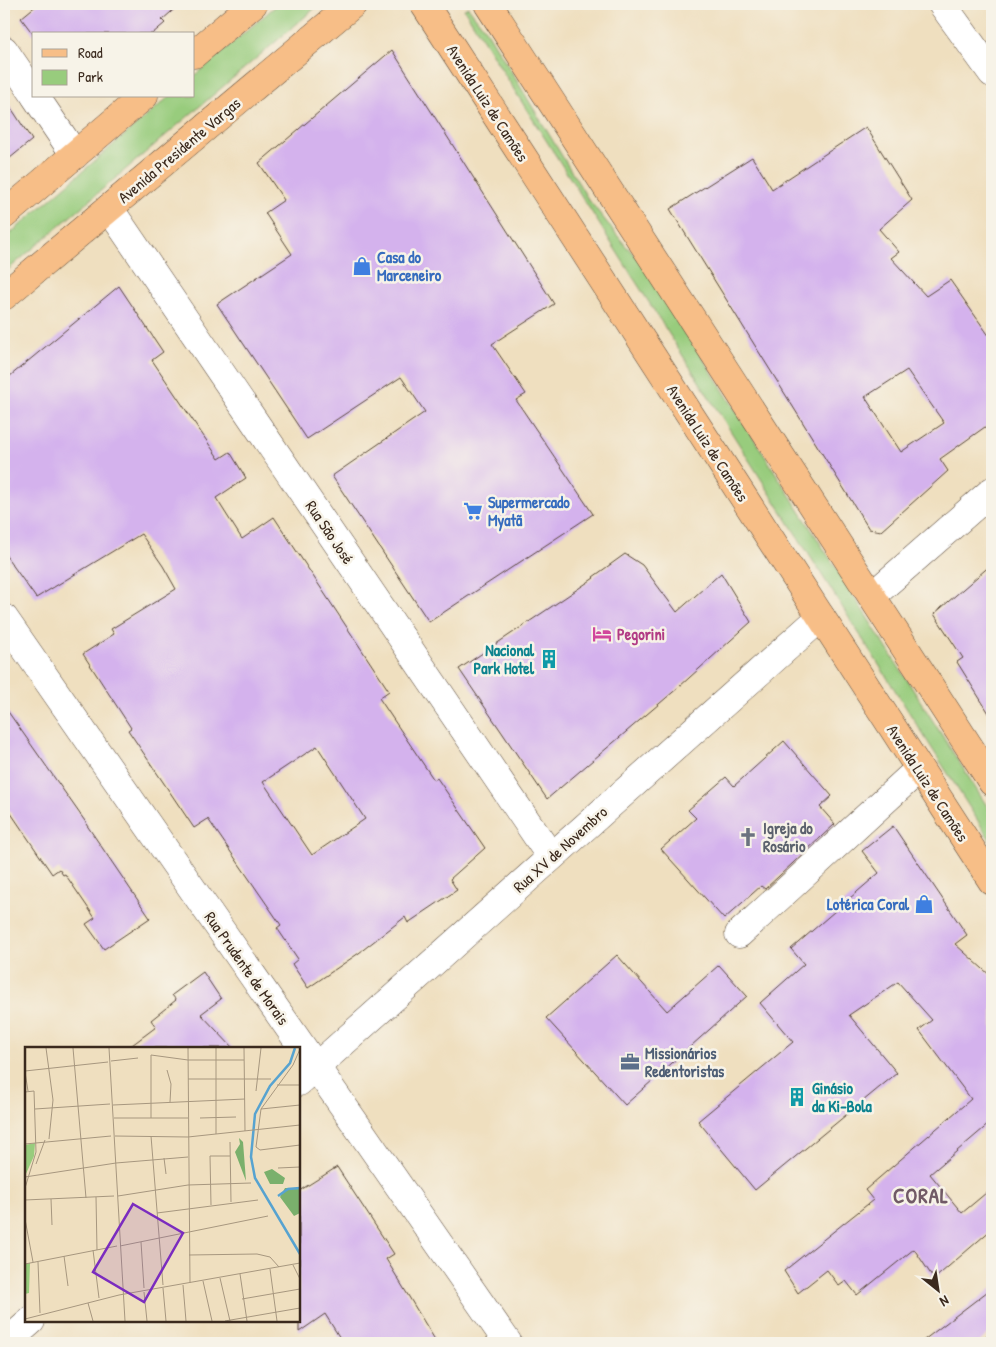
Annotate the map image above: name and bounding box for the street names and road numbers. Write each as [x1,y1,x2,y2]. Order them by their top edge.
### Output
street label: Avenida Luiz de Camões [442,40,534,166]
street label: Avenida Presidente Vargas [113,92,245,208]
street label: Avenida Luiz de Camões [662,380,754,506]
street label: Rua São José [301,496,360,569]
street label: Avenida Luiz de Camões [882,720,974,846]
street label: Rua XV de Novembro [508,800,612,897]
street label: Rua Prudente de Morais [200,907,294,1029]

